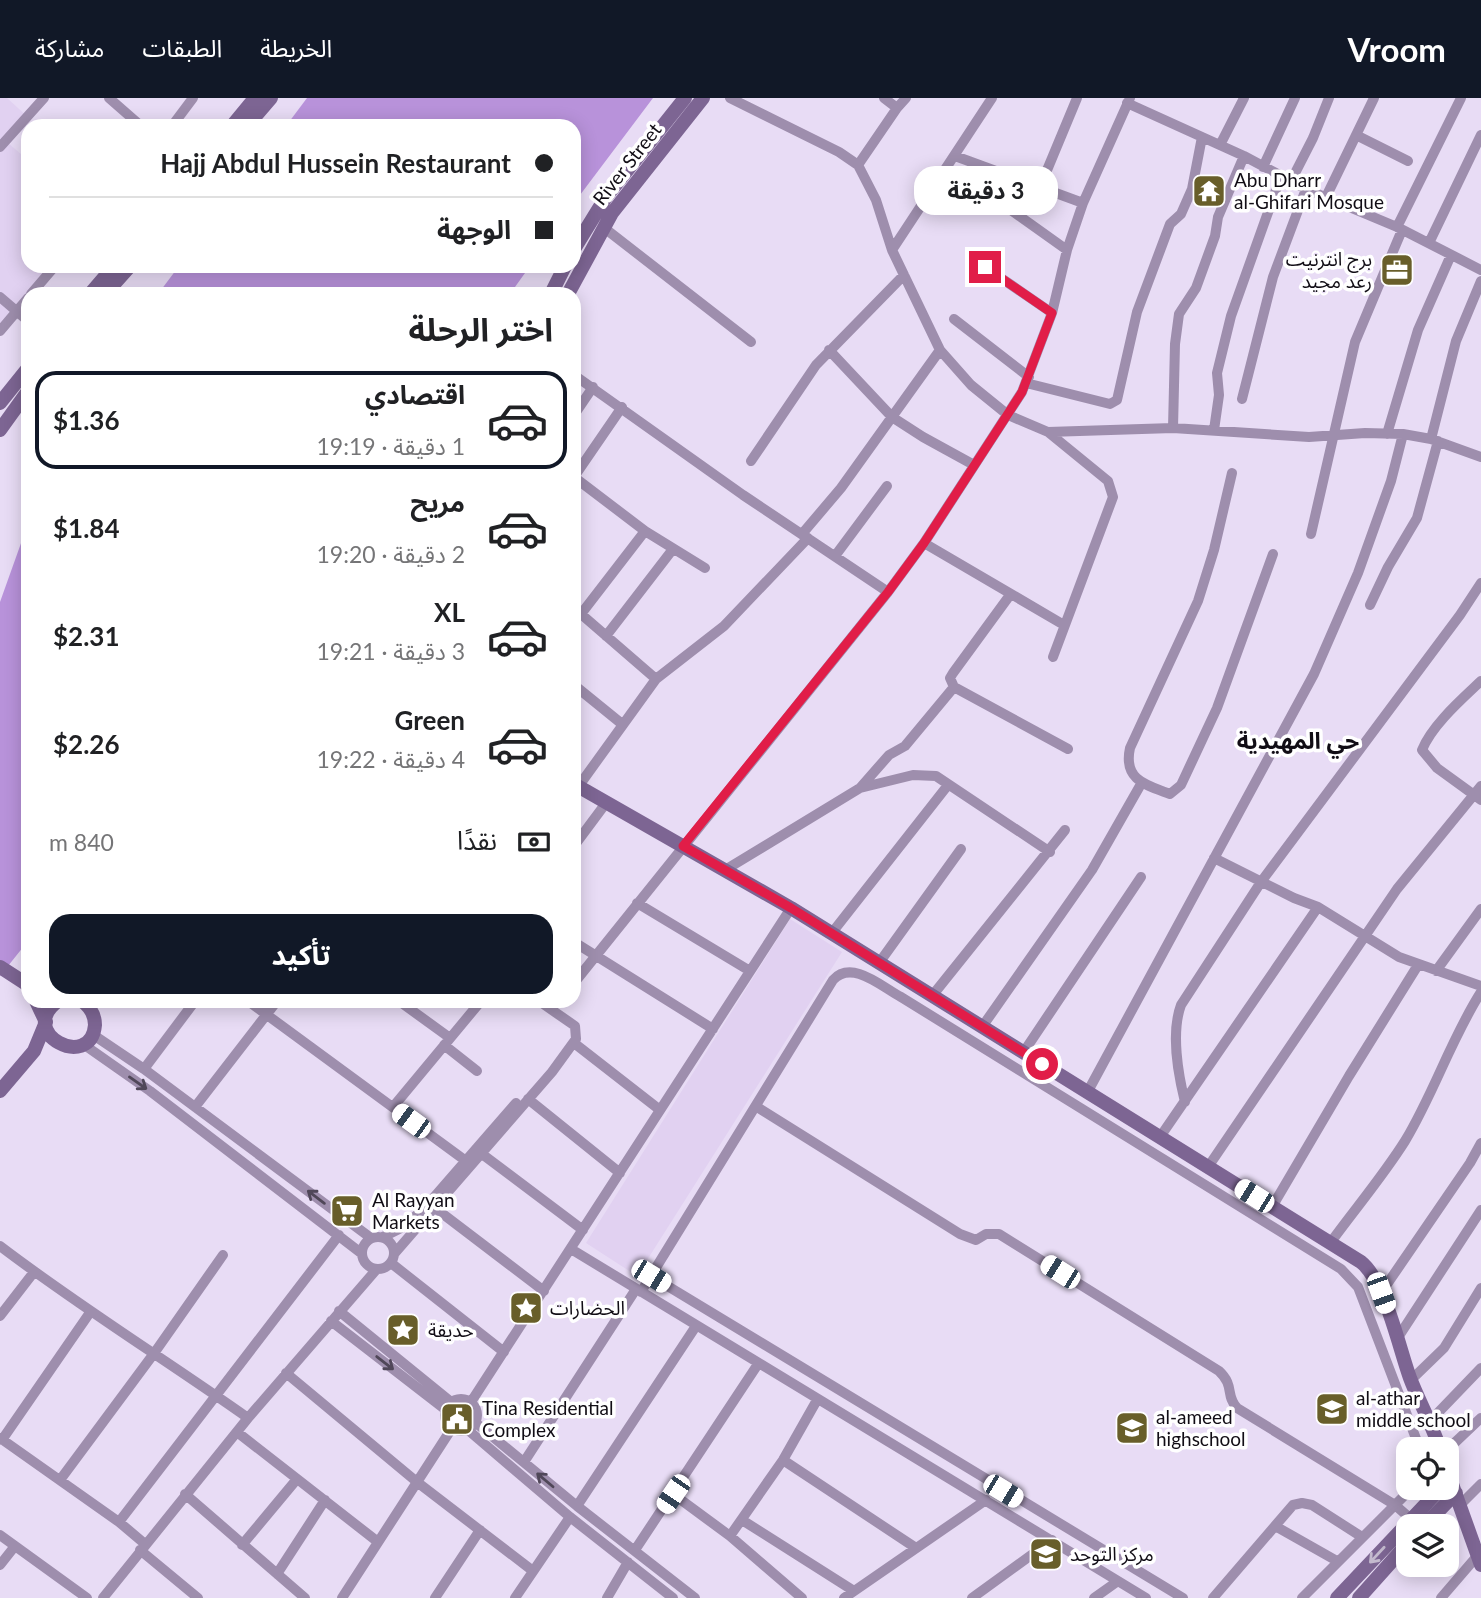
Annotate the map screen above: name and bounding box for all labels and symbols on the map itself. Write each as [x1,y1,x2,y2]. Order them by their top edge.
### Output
street label: River Street [588,118,666,209]
callout: 3 دقيقة [913,166,1057,214]
place label: Abu Dharr al-Ghifari Mosque [1234,168,1384,213]
temple icon: Abu Dharr al-Ghifari Mosque [1190,172,1228,210]
place label: برج انترنيت رعد مجيد [1286,247,1372,293]
route end [969,251,1001,283]
office icon: برج انترنيت رعد مجيد [1378,251,1416,289]
district label: حي المهيدية [1237,726,1359,759]
route start [1026,1048,1058,1080]
one-way arrow [128,1076,147,1090]
car [388,1100,435,1142]
car [1231,1176,1278,1216]
place label: Al Rayyan Markets [372,1188,455,1233]
one-way arrow [307,1190,326,1205]
supermarket icon: Al Rayyan Markets [328,1192,366,1230]
car [1037,1252,1084,1292]
car [628,1256,675,1296]
car [1364,1270,1399,1316]
place icon: الحضارات [507,1289,545,1327]
place label: الحضارات [550,1296,625,1320]
place icon: حديقة [384,1311,422,1349]
place label: حديقة [428,1318,474,1341]
one-way arrow [375,1355,393,1370]
place label: al-athar middle school [1356,1386,1471,1431]
school or university icon: al-athar middle school [1313,1390,1351,1428]
place label: Tina Residential Complex [482,1396,614,1441]
public building icon: Tina Residential Complex [438,1400,476,1438]
place label: al-ameed highschool [1156,1405,1246,1450]
school or university icon: al-ameed highschool [1113,1409,1151,1447]
car [653,1471,694,1517]
car [980,1471,1027,1511]
one-way arrow [537,1472,555,1488]
school or university icon: مركز التوحد [1027,1535,1065,1573]
place label: مركز التوحد [1070,1542,1154,1566]
one-way arrow [1369,1546,1386,1563]

